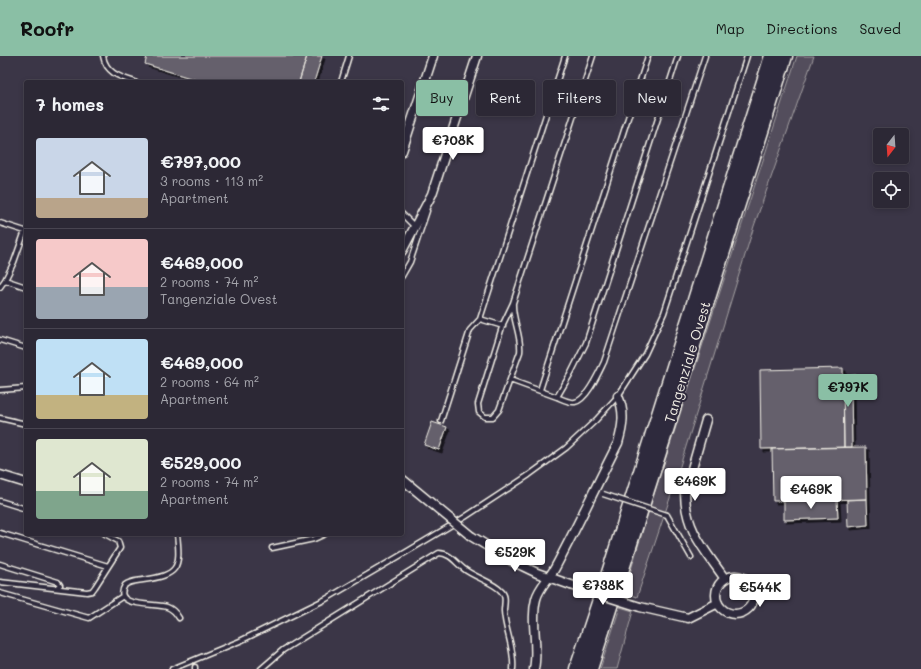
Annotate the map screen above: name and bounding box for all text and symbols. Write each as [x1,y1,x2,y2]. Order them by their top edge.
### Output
text: Roofr [20,16,74,41]
text: Map [716,19,744,38]
text: Directions [766,19,837,38]
text: Saved [859,19,901,38]
chip: Buy [416,80,468,116]
chip: Rent [476,80,535,116]
chip: Filters [543,80,616,116]
chip: New [624,80,681,116]
text: 7 homes [36,93,104,115]
icon: filters [370,93,392,115]
pin: €708K [425,127,481,161]
north arrow [873,128,909,164]
map controls [873,128,909,208]
text: €708K [432,131,474,148]
text: €797,000 [160,150,241,172]
icon: home [68,154,116,202]
text: 3 rooms · 113 m² [160,172,263,189]
button: locate [873,172,909,208]
text: Apartment [160,189,229,206]
text: €469,000 [160,251,243,273]
icon: home [68,255,116,303]
text: 2 rooms · 74 m² [160,273,258,290]
text: Tangenziale Ovest [160,290,277,307]
street label: Tangenziale Ovest [659,299,715,425]
text: €469,000 [160,351,243,373]
icon: home [68,355,116,403]
text: 2 rooms · 64 m² [160,373,259,390]
pin: €797K [820,374,876,408]
text: €797K [827,378,869,395]
text: Apartment [160,390,229,407]
text: €529,000 [160,451,241,473]
icon: home [68,455,116,503]
pin: €469K [667,468,723,502]
text: €469K [673,472,717,489]
text: 2 rooms · 74 m² [160,473,258,490]
pin: €469K [783,476,839,510]
text: €469K [789,480,833,497]
text: Apartment [160,490,229,507]
pin: €529K [487,539,543,573]
text: €529K [494,543,536,560]
pin: €738K [575,572,631,606]
pin: €544K [732,574,788,608]
text: €738K [582,576,624,593]
text: €544K [738,578,782,595]

